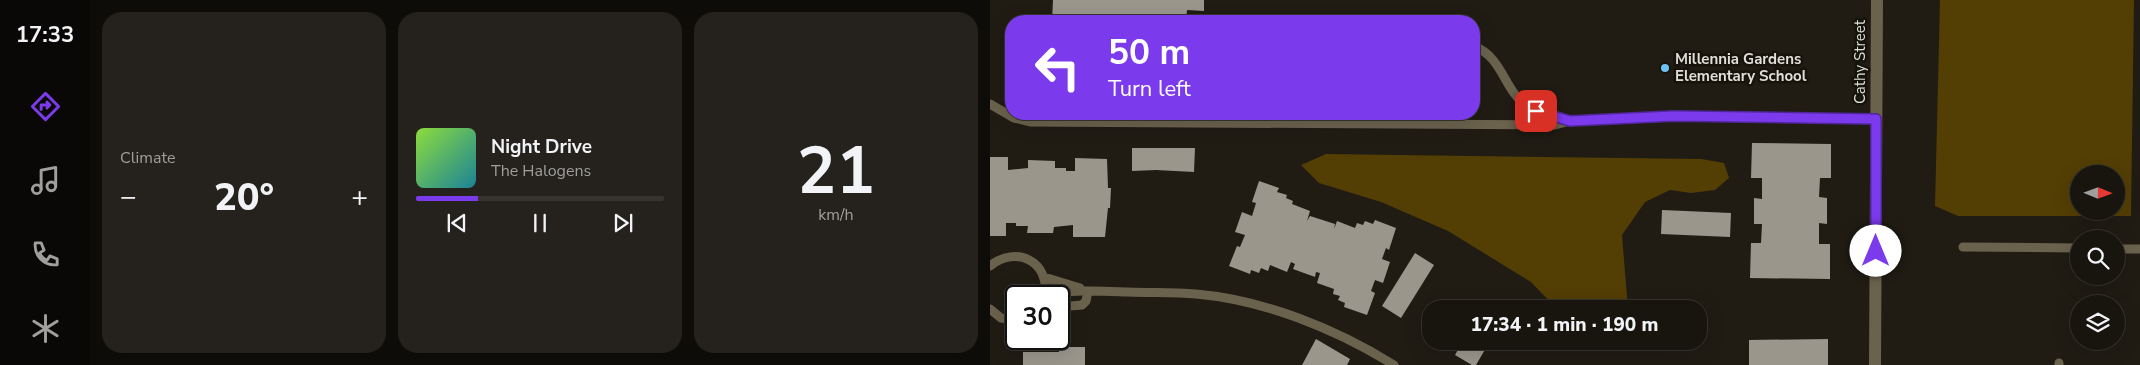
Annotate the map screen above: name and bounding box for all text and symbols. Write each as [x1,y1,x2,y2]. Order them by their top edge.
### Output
street label: Cathy Street [1850,19,1870,104]
text: 17:33 [16,20,74,50]
text: 50 m [1108,29,1190,76]
icon: left [1025,35,1090,100]
place label: Millennia Gardens Elementary School [1675,49,1807,86]
marker: Millennia Gardens Elementary School [1659,62,1671,74]
text: Turn left [1108,74,1191,104]
icon: directions [28,89,63,124]
pin [1515,90,1557,132]
icon: arrive [1522,97,1550,125]
text: 21 [797,127,875,216]
text: Night Drive [491,134,592,160]
text: Climate [120,147,175,169]
text: The Halogens [491,160,591,182]
icon: music [28,163,63,198]
north arrow [2070,165,2125,220]
map controls [2070,165,2125,350]
text: 20° [214,172,274,223]
text: − [120,178,137,216]
text: + [351,178,368,216]
text: km/h [818,204,854,226]
icon: previous [443,209,471,237]
icon: pause [526,209,554,237]
icon: next [609,209,637,237]
position arrow [1849,224,1901,276]
button: search [2070,230,2125,285]
icon: phone [28,237,63,272]
speed limit sign: 30 [1005,285,1070,350]
button: layers [2070,295,2125,350]
icon: climate [28,311,63,346]
text: 17:34 · 1 min · 190 m [1471,312,1658,338]

